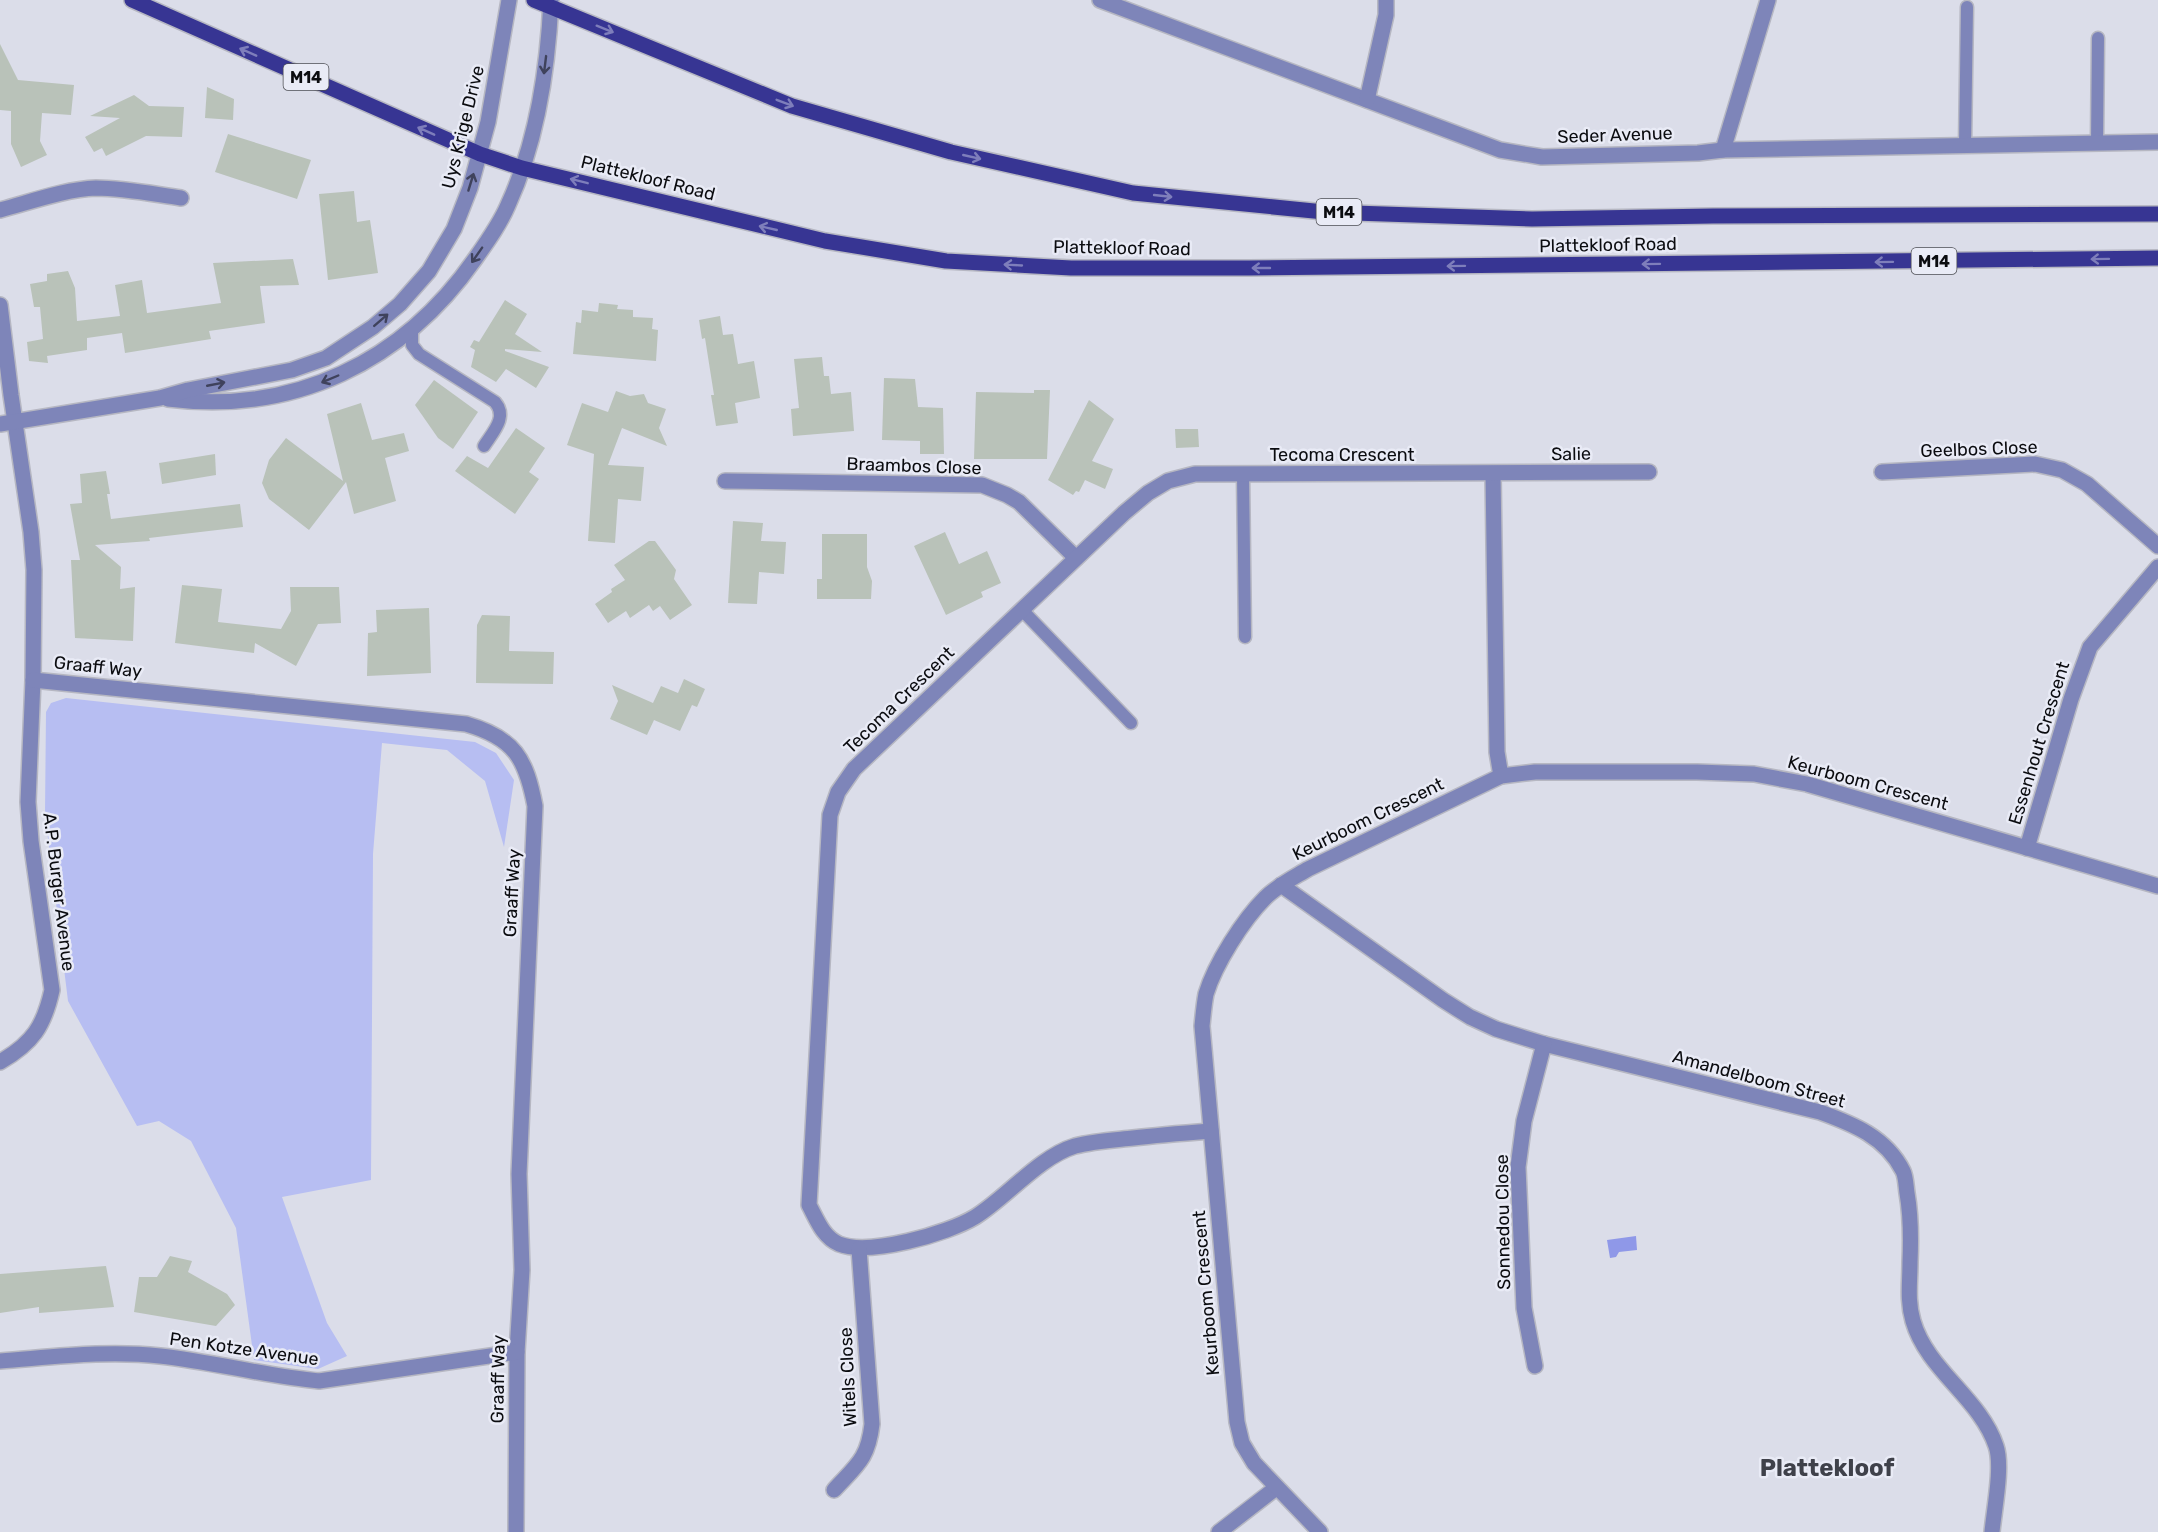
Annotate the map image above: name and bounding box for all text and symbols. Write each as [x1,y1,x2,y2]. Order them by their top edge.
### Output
one-way arrow [595,24,613,35]
one-way arrow [239,45,257,56]
one-way arrow [539,55,550,74]
street label: Uys Krige Drive [437,63,489,191]
road number: M14 [284,64,328,90]
one-way arrow [776,98,794,109]
street label: Seder Avenue [1557,122,1673,148]
one-way arrow [418,125,436,136]
street label: Plattekloof Road [579,151,717,205]
one-way arrow [963,152,982,164]
one-way arrow [466,173,477,192]
one-way arrow [569,175,588,187]
one-way arrow [1153,191,1173,202]
road number: M14 [1316,199,1362,225]
one-way arrow [759,222,778,233]
street label: Plattekloof Road [1539,233,1677,257]
street label: Plattekloof Road [1053,236,1191,260]
one-way arrow [471,247,483,263]
road number: M14 [1912,248,1956,274]
one-way arrow [2090,253,2110,265]
one-way arrow [1874,256,1894,267]
one-way arrow [1641,258,1661,270]
one-way arrow [1003,259,1023,270]
one-way arrow [1446,260,1466,272]
one-way arrow [1251,262,1271,274]
one-way arrow [373,314,389,327]
one-way arrow [322,374,340,385]
one-way arrow [206,378,226,389]
street label: Geelbos Close [1920,436,2038,462]
street label: Salie [1551,443,1591,465]
street label: Tecoma Crescent [1269,444,1415,466]
street label: Braambos Close [846,453,982,479]
street label: Tecoma Crescent [839,642,959,758]
street label: Graaff Way [53,651,143,683]
street label: Essenhout Crescent [2004,659,2074,827]
street label: Keurboom Crescent [1785,751,1951,815]
street label: Keurboom Crescent [1289,773,1447,865]
street label: A.P. Burger Avenue [38,812,80,972]
street label: Graaff Way [499,848,525,938]
street label: Amandelboom Street [1670,1045,1848,1113]
street label: Sonnedou Close [1491,1154,1515,1290]
street label: Keurboom Crescent [1188,1210,1224,1376]
street label: Witels Close [834,1327,862,1427]
street label: Pen Kotze Avenue [168,1328,320,1370]
street label: Graaff Way [486,1334,510,1423]
district label: Plattekloof [1760,1454,1895,1482]

